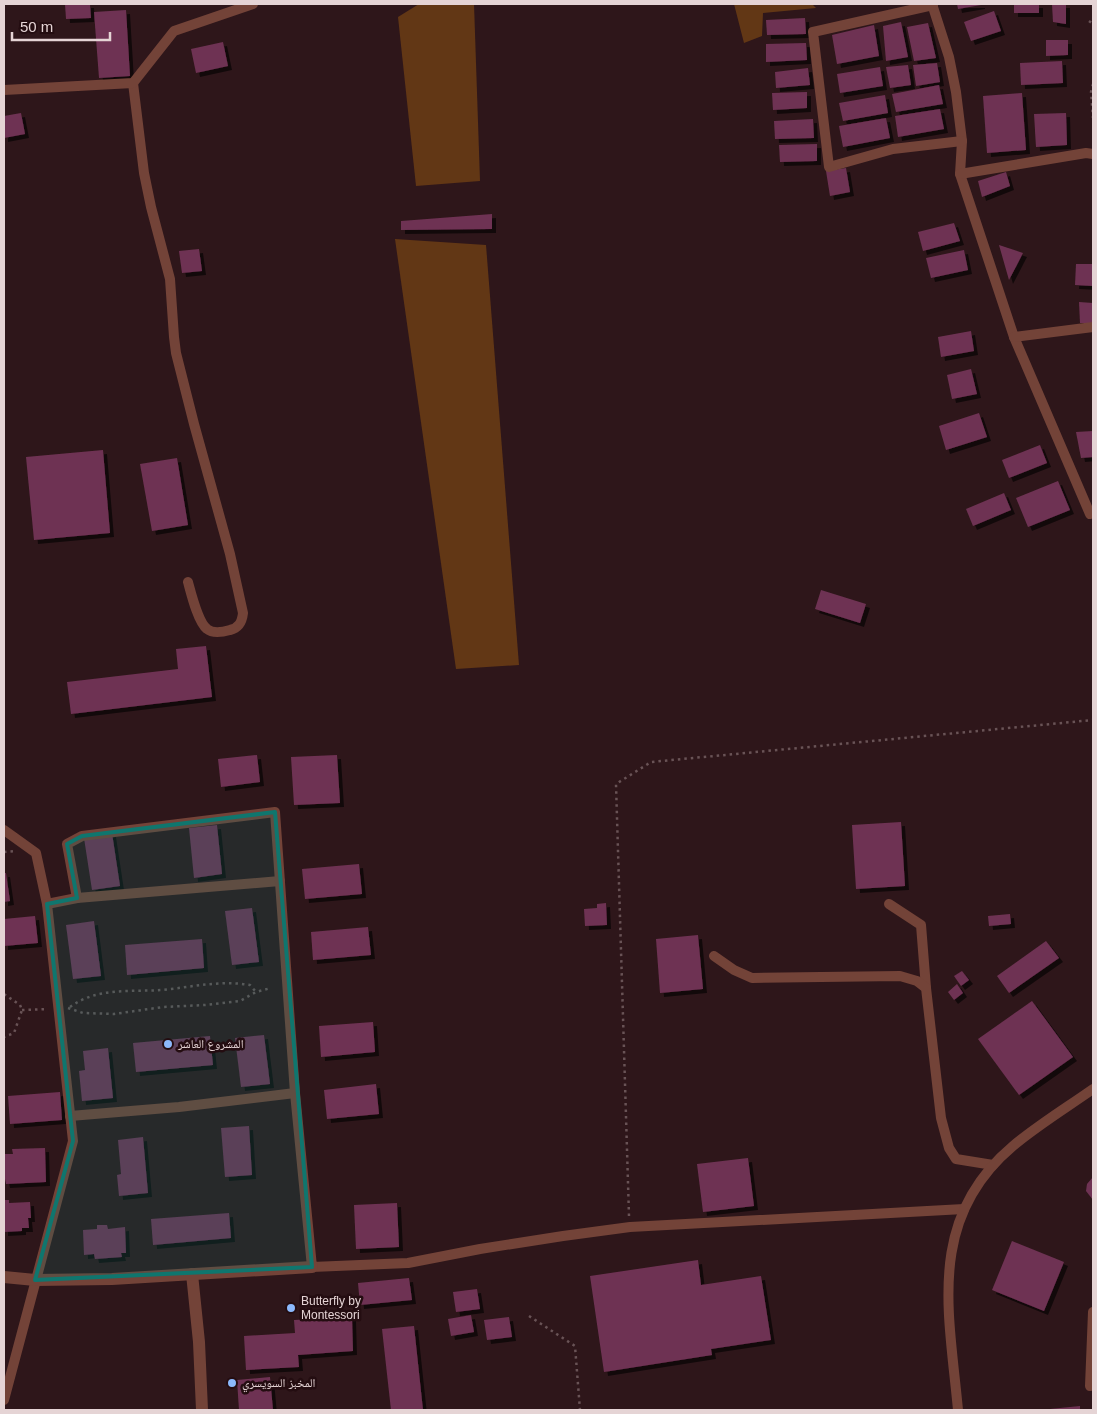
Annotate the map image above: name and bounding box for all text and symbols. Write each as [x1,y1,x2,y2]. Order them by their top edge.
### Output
scale bar [12,10,110,42]
text: 50 m [20,18,53,35]
place label: المشروع العاشر [177,1037,244,1052]
marker: المشروع العاشر [162,1038,174,1050]
place label: Butterfly by Montessori [301,1294,361,1322]
marker: Butterfly by Montessori [285,1302,297,1314]
place label: المخبز السويسري [242,1376,315,1393]
marker: المخبز السويسري [226,1377,238,1389]

